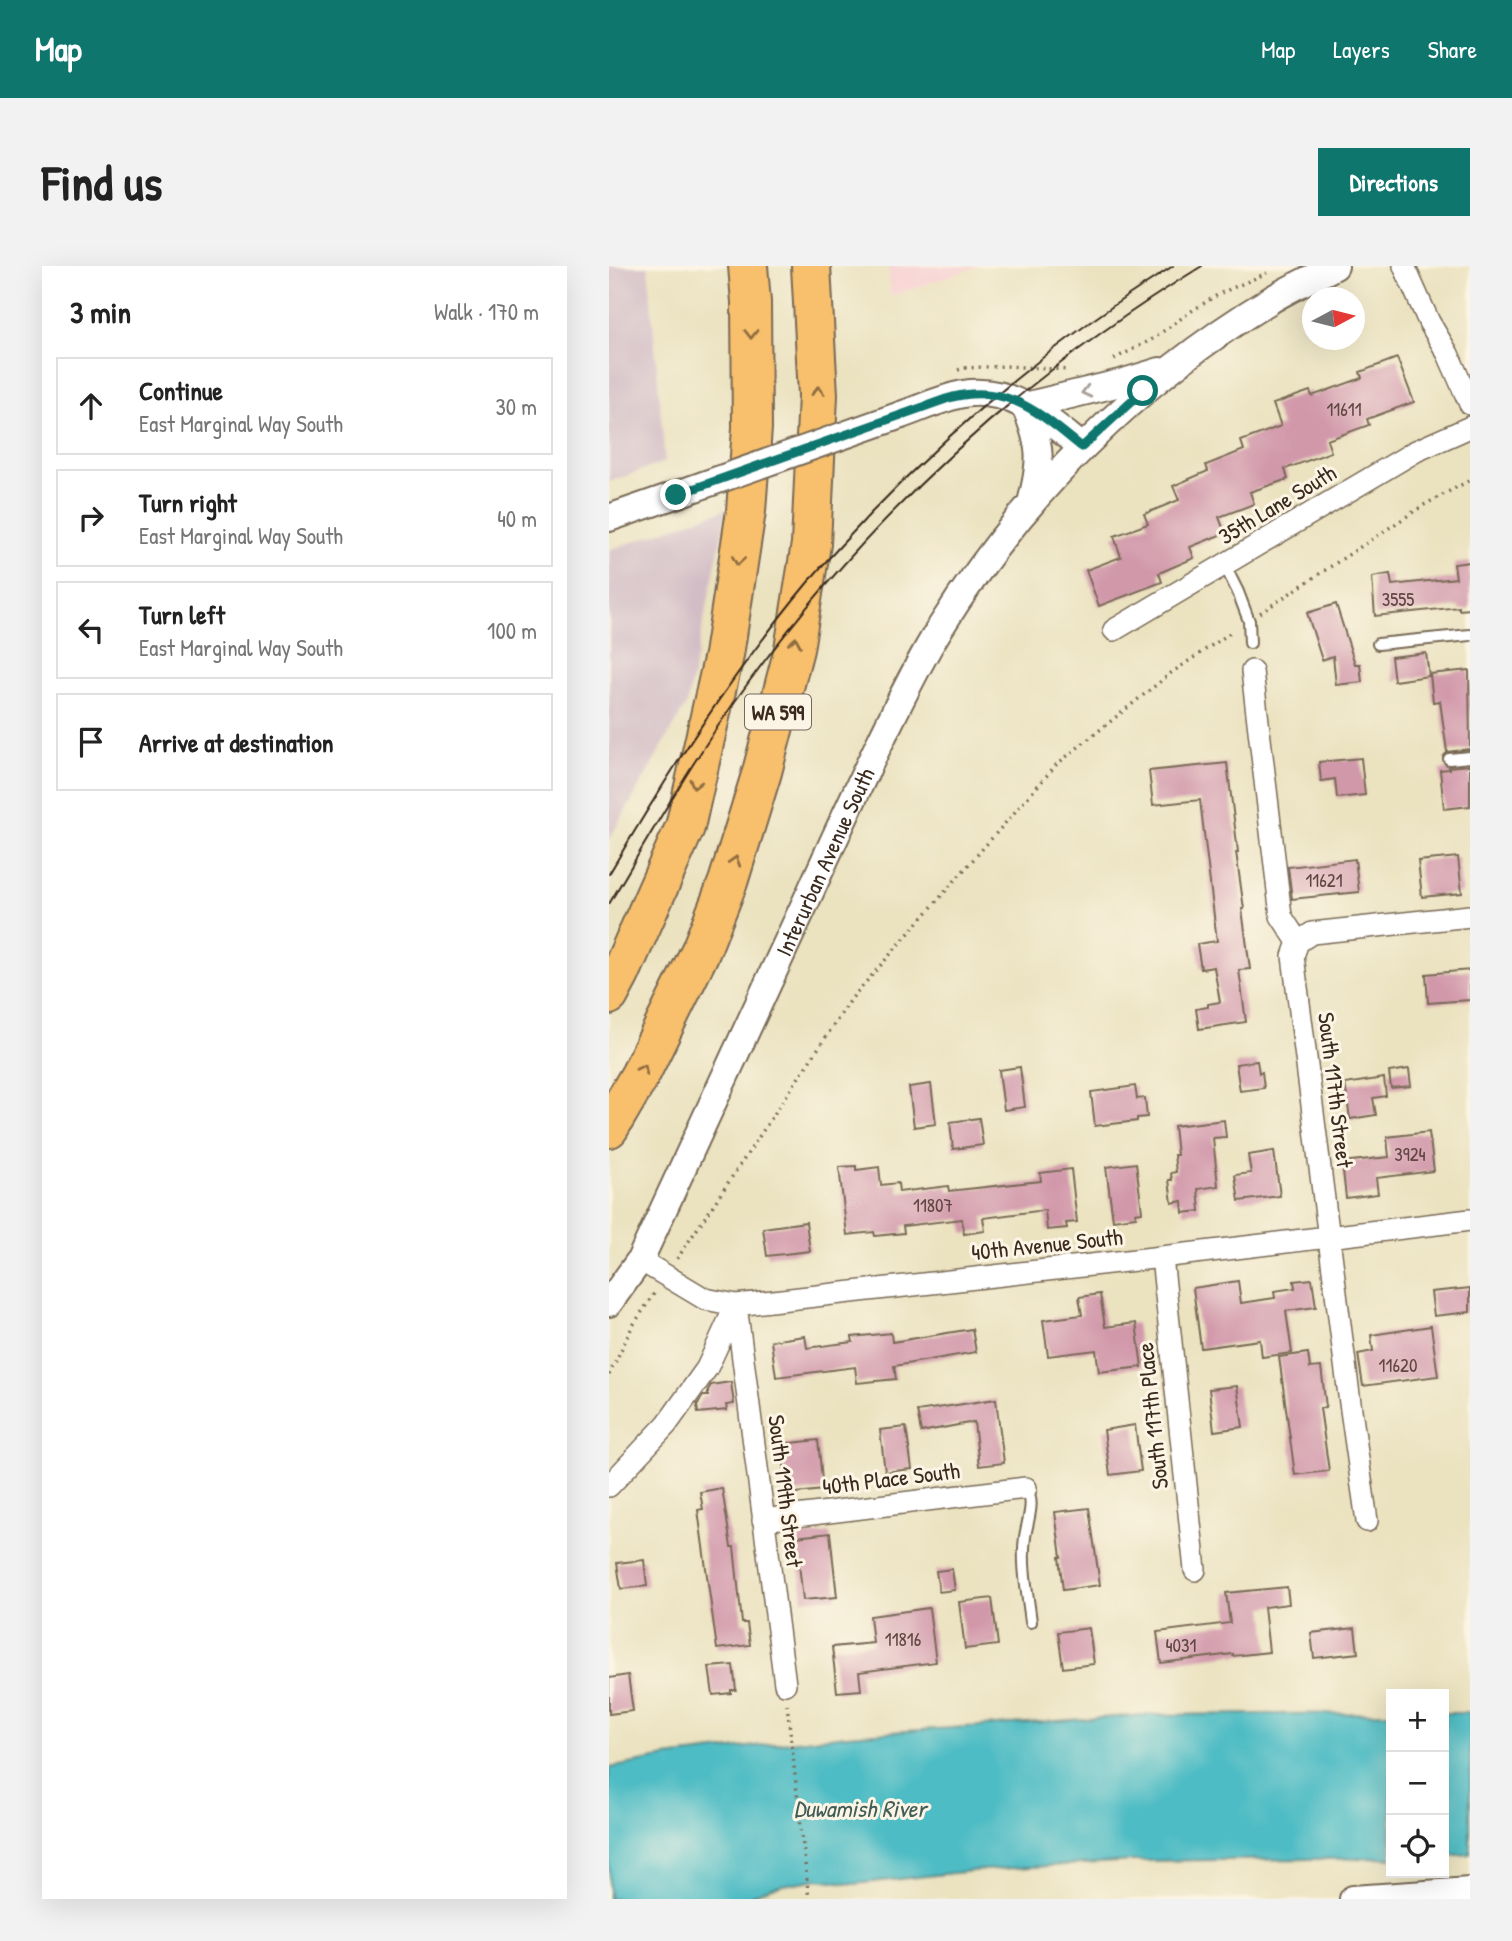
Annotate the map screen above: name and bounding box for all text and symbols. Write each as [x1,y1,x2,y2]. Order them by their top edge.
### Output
text: Map [35,27,82,71]
text: Map [1261,33,1295,65]
text: Layers [1333,33,1390,65]
text: Share [1428,33,1477,65]
button: Directions [1318,148,1470,216]
text: Find us [42,149,162,215]
north arrow [1302,287,1365,350]
text: 3 min [70,292,131,332]
text: Walk · 170 m [434,296,539,327]
one-way arrow [743,329,759,340]
text: Continue [139,373,223,408]
route start [1127,375,1158,406]
one-way arrow [1080,384,1092,398]
one-way arrow [810,385,826,396]
icon: ahead [72,387,110,425]
text: 30 m [495,391,537,422]
house number: 11611 [1326,396,1362,422]
text: East Marginal Way South [139,408,343,439]
street label: 35th Lane South [1212,457,1342,551]
route end [660,479,691,510]
text: Turn right [139,485,237,520]
icon: right [72,499,110,537]
text: 40 m [497,503,537,534]
text: East Marginal Way South [139,520,343,551]
one-way arrow [731,555,746,567]
house number: 3555 [1382,586,1414,612]
text: Turn left [139,597,225,632]
icon: left [72,611,110,649]
text: 100 m [487,615,537,646]
text: East Marginal Way South [139,632,343,663]
one-way arrow [787,636,802,648]
road number: WA 599 [745,694,811,730]
icon: arrive [72,723,110,761]
text: Arrive at destination [139,725,334,760]
street label: Interurban Avenue South [767,762,881,961]
one-way arrow [688,778,703,790]
one-way arrow [726,855,741,867]
house number: 11621 [1305,867,1343,893]
street label: South 117th Street [1311,1010,1361,1171]
one-way arrow [635,1064,649,1076]
house number: 3924 [1394,1141,1426,1167]
house number: 11807 [913,1192,953,1218]
street label: 40th Avenue South [970,1221,1125,1267]
street label: South 117th Place [1129,1341,1175,1491]
house number: 11620 [1379,1352,1417,1378]
street label: South 119th Street [761,1413,811,1570]
street label: 40th Place South [821,1454,962,1502]
house number: 11816 [885,1626,921,1652]
house number: 4031 [1165,1632,1197,1658]
map controls [1386,1689,1449,1878]
button: + [1386,1689,1449,1752]
button: − [1386,1752,1449,1815]
water label: Duwamish River [794,1792,929,1824]
button: locate [1386,1815,1449,1878]

